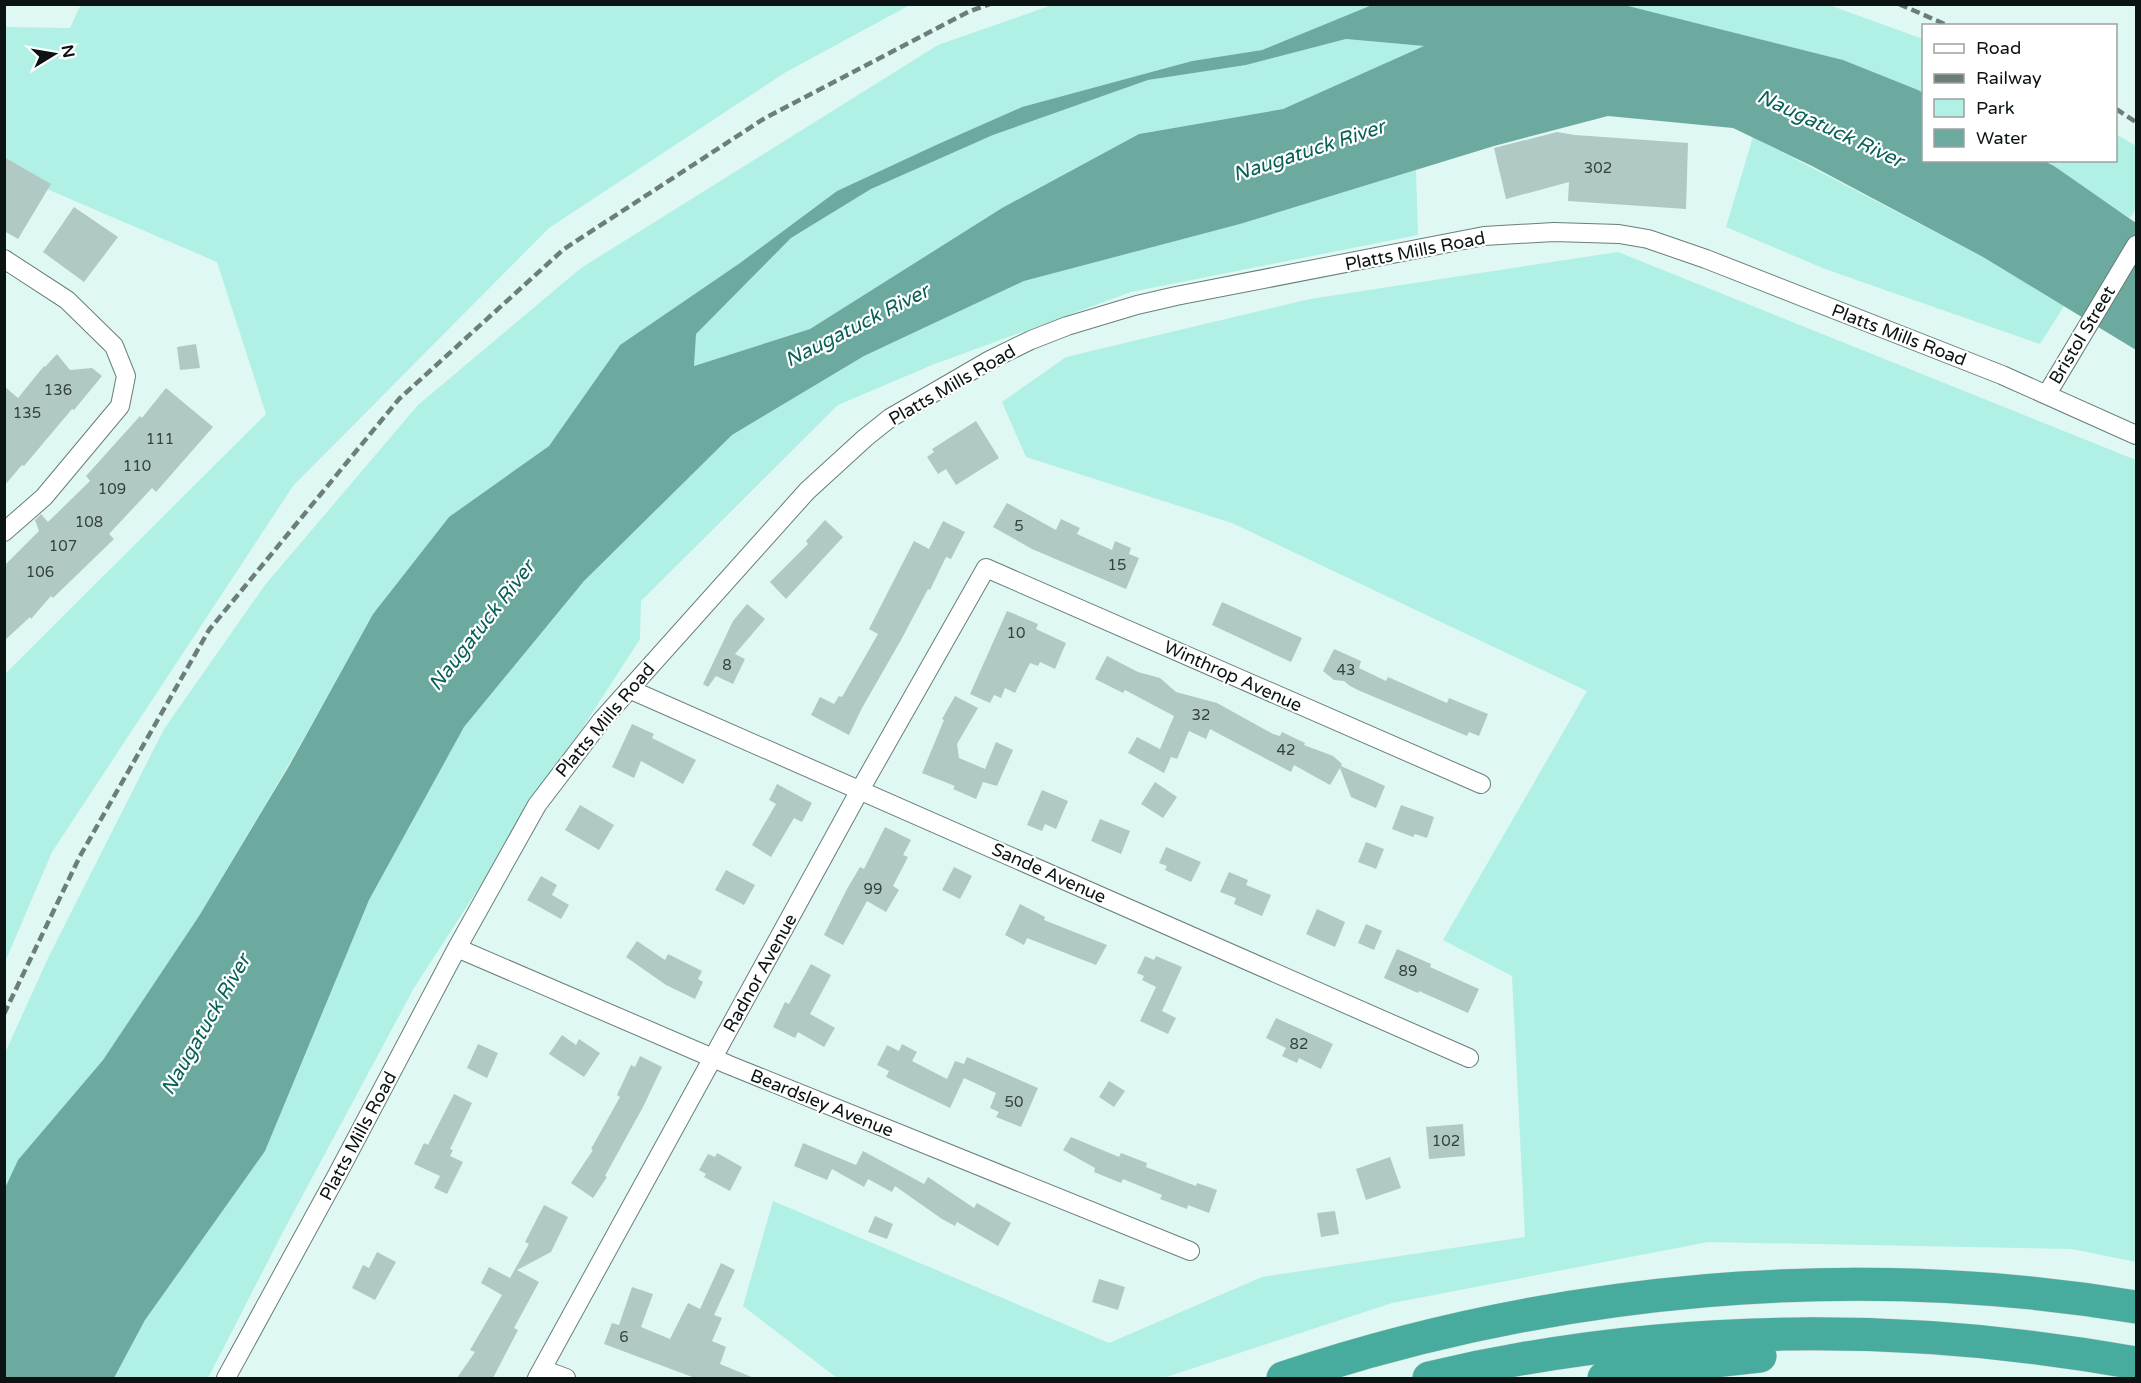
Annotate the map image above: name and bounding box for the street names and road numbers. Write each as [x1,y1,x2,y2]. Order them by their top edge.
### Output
street label: Platts Mills Road [1343,227,1487,275]
street label: Bristol Street [2044,282,2120,388]
street label: Platts Mills Road [1828,299,1970,371]
street label: Platts Mills Road [885,340,1019,430]
street label: Winthrop Avenue [1160,636,1306,716]
street label: Platts Mills Road [551,658,659,782]
street label: Sande Avenue [988,838,1110,908]
street label: Radnor Avenue [718,910,802,1036]
street label: Beardsley Avenue [747,1064,897,1142]
street label: Platts Mills Road [315,1068,401,1204]

